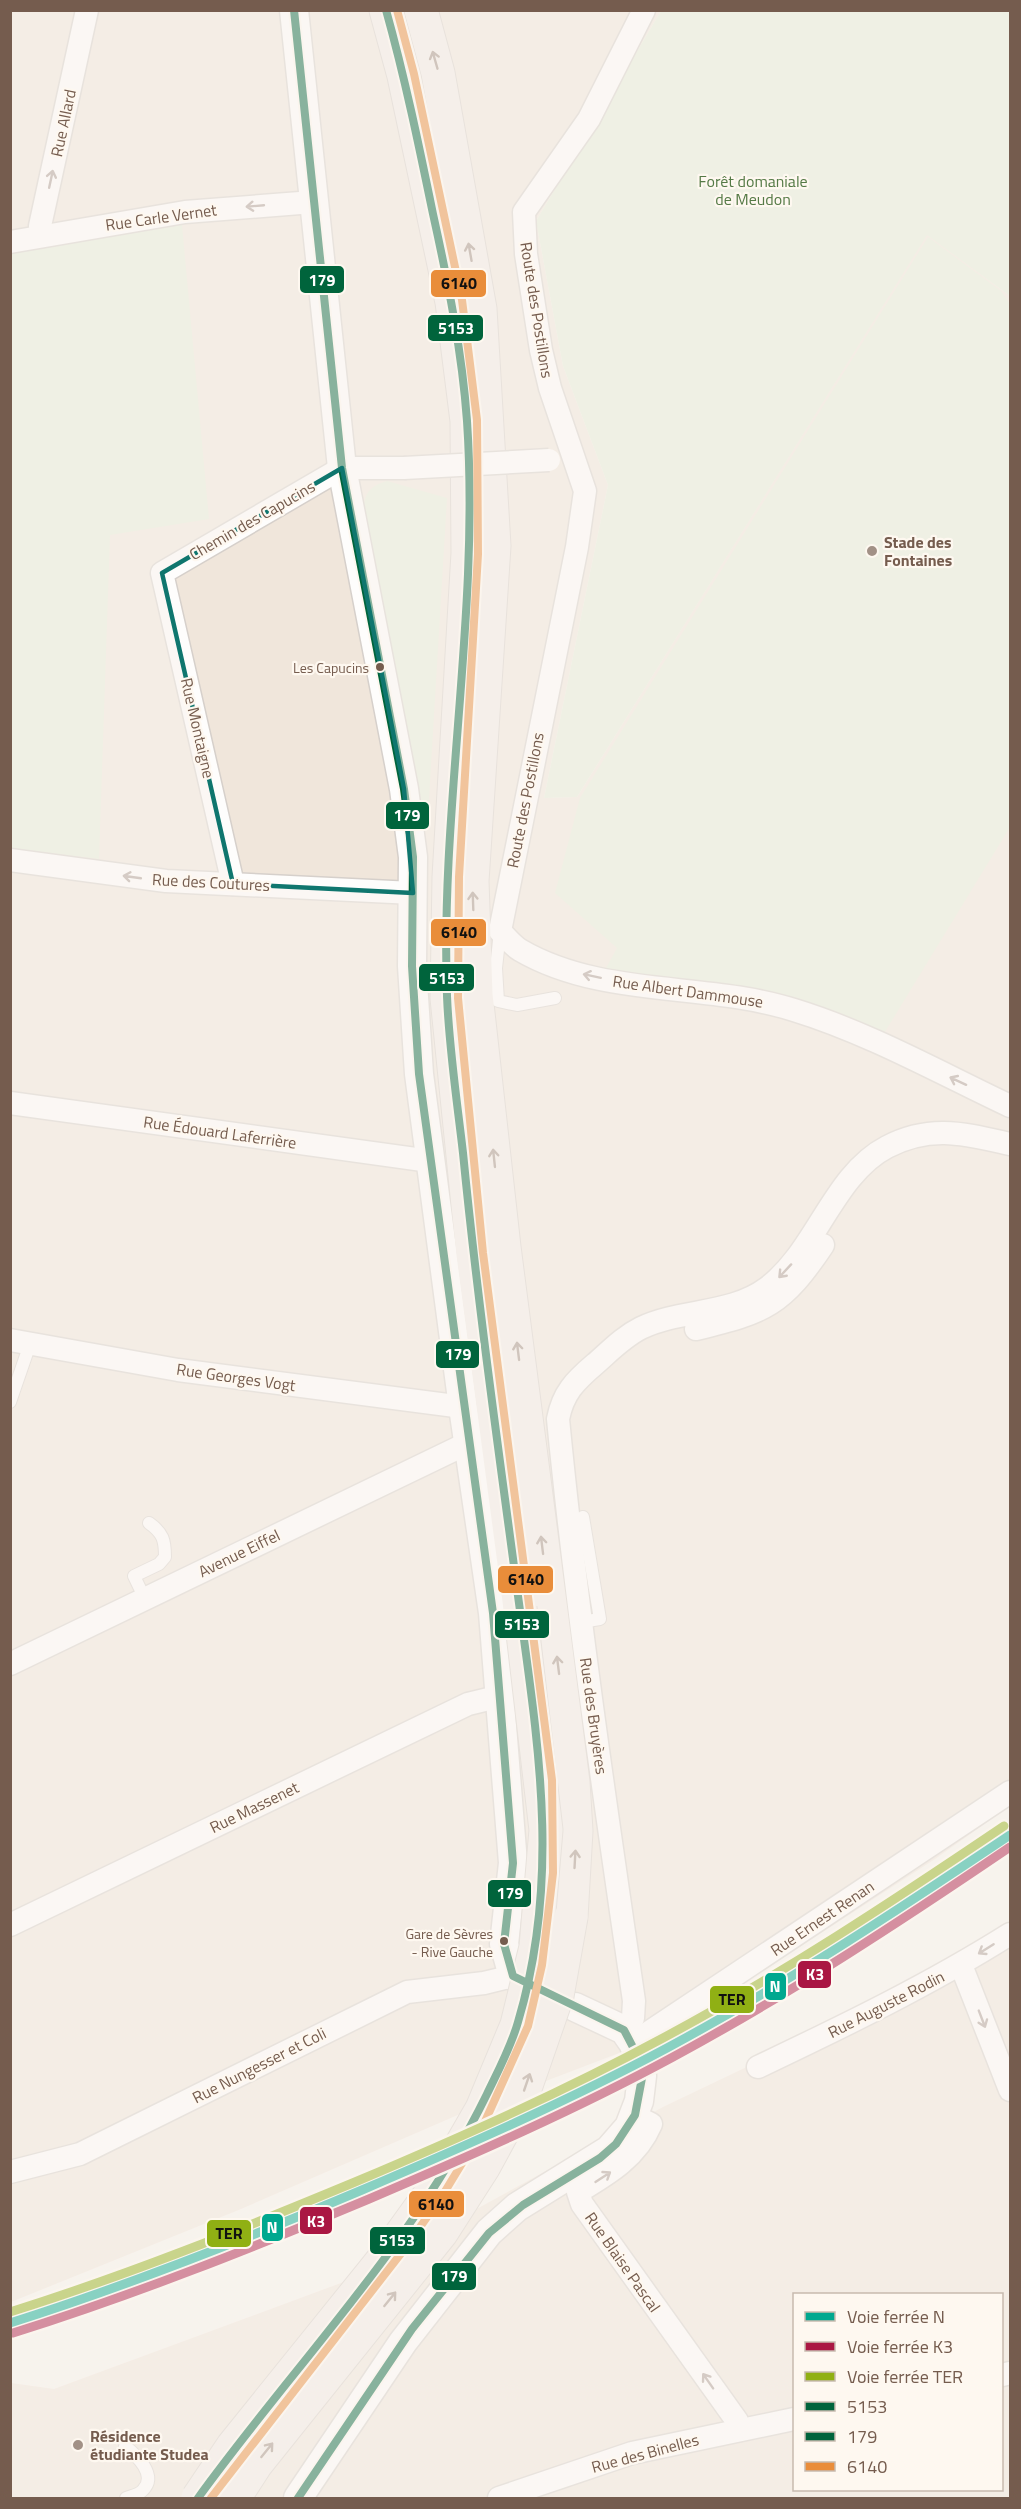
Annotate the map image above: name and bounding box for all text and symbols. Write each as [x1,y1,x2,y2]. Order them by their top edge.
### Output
one-way arrow [428,51,440,70]
street label: Rue Allard [44,87,82,159]
park label: Forêt domaniale de Meudon [698,169,808,211]
one-way arrow [45,170,57,189]
street label: Rue Carle Vernet [104,197,219,237]
one-way arrow [245,201,265,212]
street label: Route des Postillons [514,240,560,380]
one-way arrow [464,242,475,262]
line badge: 179 [299,265,345,294]
text: 179 [309,268,335,292]
line badge: 6140 [430,269,487,298]
text: 6140 [441,271,477,295]
line badge: 5153 [427,314,484,342]
text: 5153 [438,316,474,340]
street label: Chemin des Capucins [184,474,320,566]
place label: Stade des Fontaines [884,530,952,572]
marker: Stade des Fontaines [865,544,879,558]
place label: Les Capucins [293,657,369,678]
marker: Les Capucins [374,661,386,673]
street label: Rue Montaigne [175,675,221,781]
street label: Route des Postillons [500,730,550,870]
line badge: 179 [385,801,430,830]
text: 179 [394,803,420,827]
street label: Rue des Coutures [151,867,271,897]
one-way arrow [123,871,143,882]
one-way arrow [467,891,478,911]
line badge: 6140 [430,918,487,947]
text: 6140 [441,920,477,944]
line badge: 5153 [418,963,475,992]
text: 5153 [429,966,465,990]
street label: Rue Albert Dammouse [611,969,765,1013]
one-way arrow [583,970,602,981]
one-way arrow [949,1075,967,1087]
street label: Rue Édouard Laferrière [142,1109,298,1155]
one-way arrow [488,1148,499,1168]
one-way arrow [777,1263,792,1278]
line badge: 179 [435,1340,480,1369]
text: 179 [445,1342,471,1366]
one-way arrow [512,1342,523,1362]
street label: Rue Georges Vogt [175,1357,297,1397]
street label: Avenue Eiffel [194,1523,284,1583]
one-way arrow [537,1535,548,1555]
line badge: 6140 [497,1565,554,1594]
text: 6140 [508,1567,544,1591]
line badge: 5153 [494,1610,550,1639]
text: 5153 [504,1612,540,1636]
one-way arrow [552,1656,563,1675]
street label: Rue des Bruyères [574,1656,614,1776]
street label: Rue Massenet [205,1775,303,1839]
one-way arrow [569,1849,580,1869]
street label: Rue Ernest Renan [765,1874,879,1962]
line badge: 179 [487,1879,532,1908]
text: 179 [497,1881,523,1905]
place label: Gare de Sèvres - Rive Gauche [405,1923,493,1962]
marker: Gare de Sèvres - Rive Gauche [498,1935,510,1947]
one-way arrow [977,1943,994,1956]
line badge: K3 [797,1960,832,1989]
text: K3 [806,1962,824,1986]
street label: Rue Auguste Rodin [824,1964,948,2044]
line badge: N [764,1972,787,2001]
text: N [769,1974,781,1998]
line badge: TER [709,1985,755,2014]
text: TER [718,1987,746,2011]
one-way arrow [977,2010,988,2028]
street label: Rue Nungesser et Coli [188,2021,330,2109]
one-way arrow [523,2073,534,2092]
one-way arrow [594,2170,611,2182]
line badge: 6140 [408,2190,465,2218]
text: 6140 [418,2192,454,2216]
line badge: K3 [299,2206,333,2235]
street label: Rue Blaise Pascal [579,2207,667,2317]
text: K3 [307,2209,325,2233]
line badge: N [261,2213,284,2242]
text: N [266,2215,278,2239]
line badge: TER [206,2219,252,2248]
text: TER [215,2221,243,2245]
line badge: 5153 [369,2226,426,2255]
text: 5153 [379,2228,415,2252]
line badge: 179 [431,2262,477,2291]
text: 179 [441,2264,467,2288]
one-way arrow [383,2291,396,2307]
legend [793,2293,1003,2491]
text: Voie ferrée N [847,2303,945,2330]
text: Voie ferrée K3 [847,2333,953,2360]
text: Voie ferrée TER [847,2363,963,2390]
one-way arrow [702,2373,714,2389]
text: 5153 [847,2393,887,2420]
text: 179 [847,2423,877,2450]
place label: Résidence étudiante Studea [90,2424,209,2466]
street label: Rue des Binelles [589,2427,701,2479]
marker: Résidence étudiante Studea [71,2438,85,2452]
one-way arrow [260,2443,273,2459]
text: 6140 [847,2453,887,2480]

